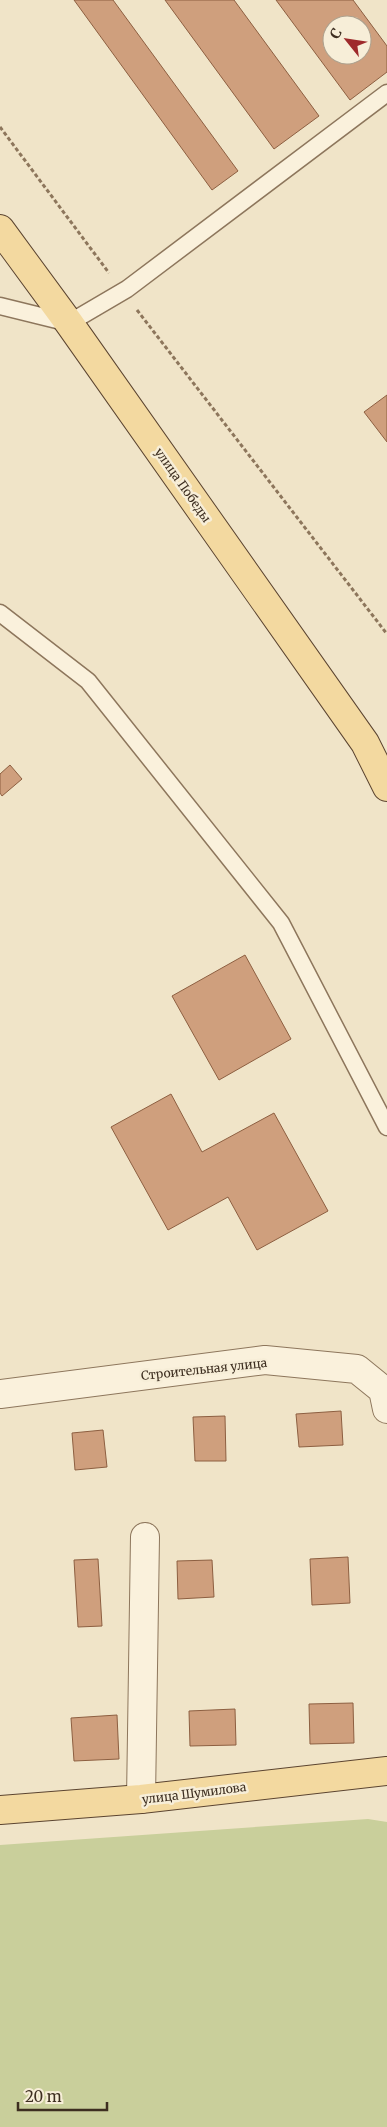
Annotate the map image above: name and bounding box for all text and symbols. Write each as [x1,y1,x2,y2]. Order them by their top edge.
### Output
north arrow [322,15,372,65]
text: С [326,25,346,42]
street label: улица Победы [152,445,214,525]
street label: Строительная улица [140,1355,268,1383]
street label: улица Шумилова [141,1779,248,1807]
scale bar [18,2080,106,2112]
text: 20 m [25,2087,62,2106]

